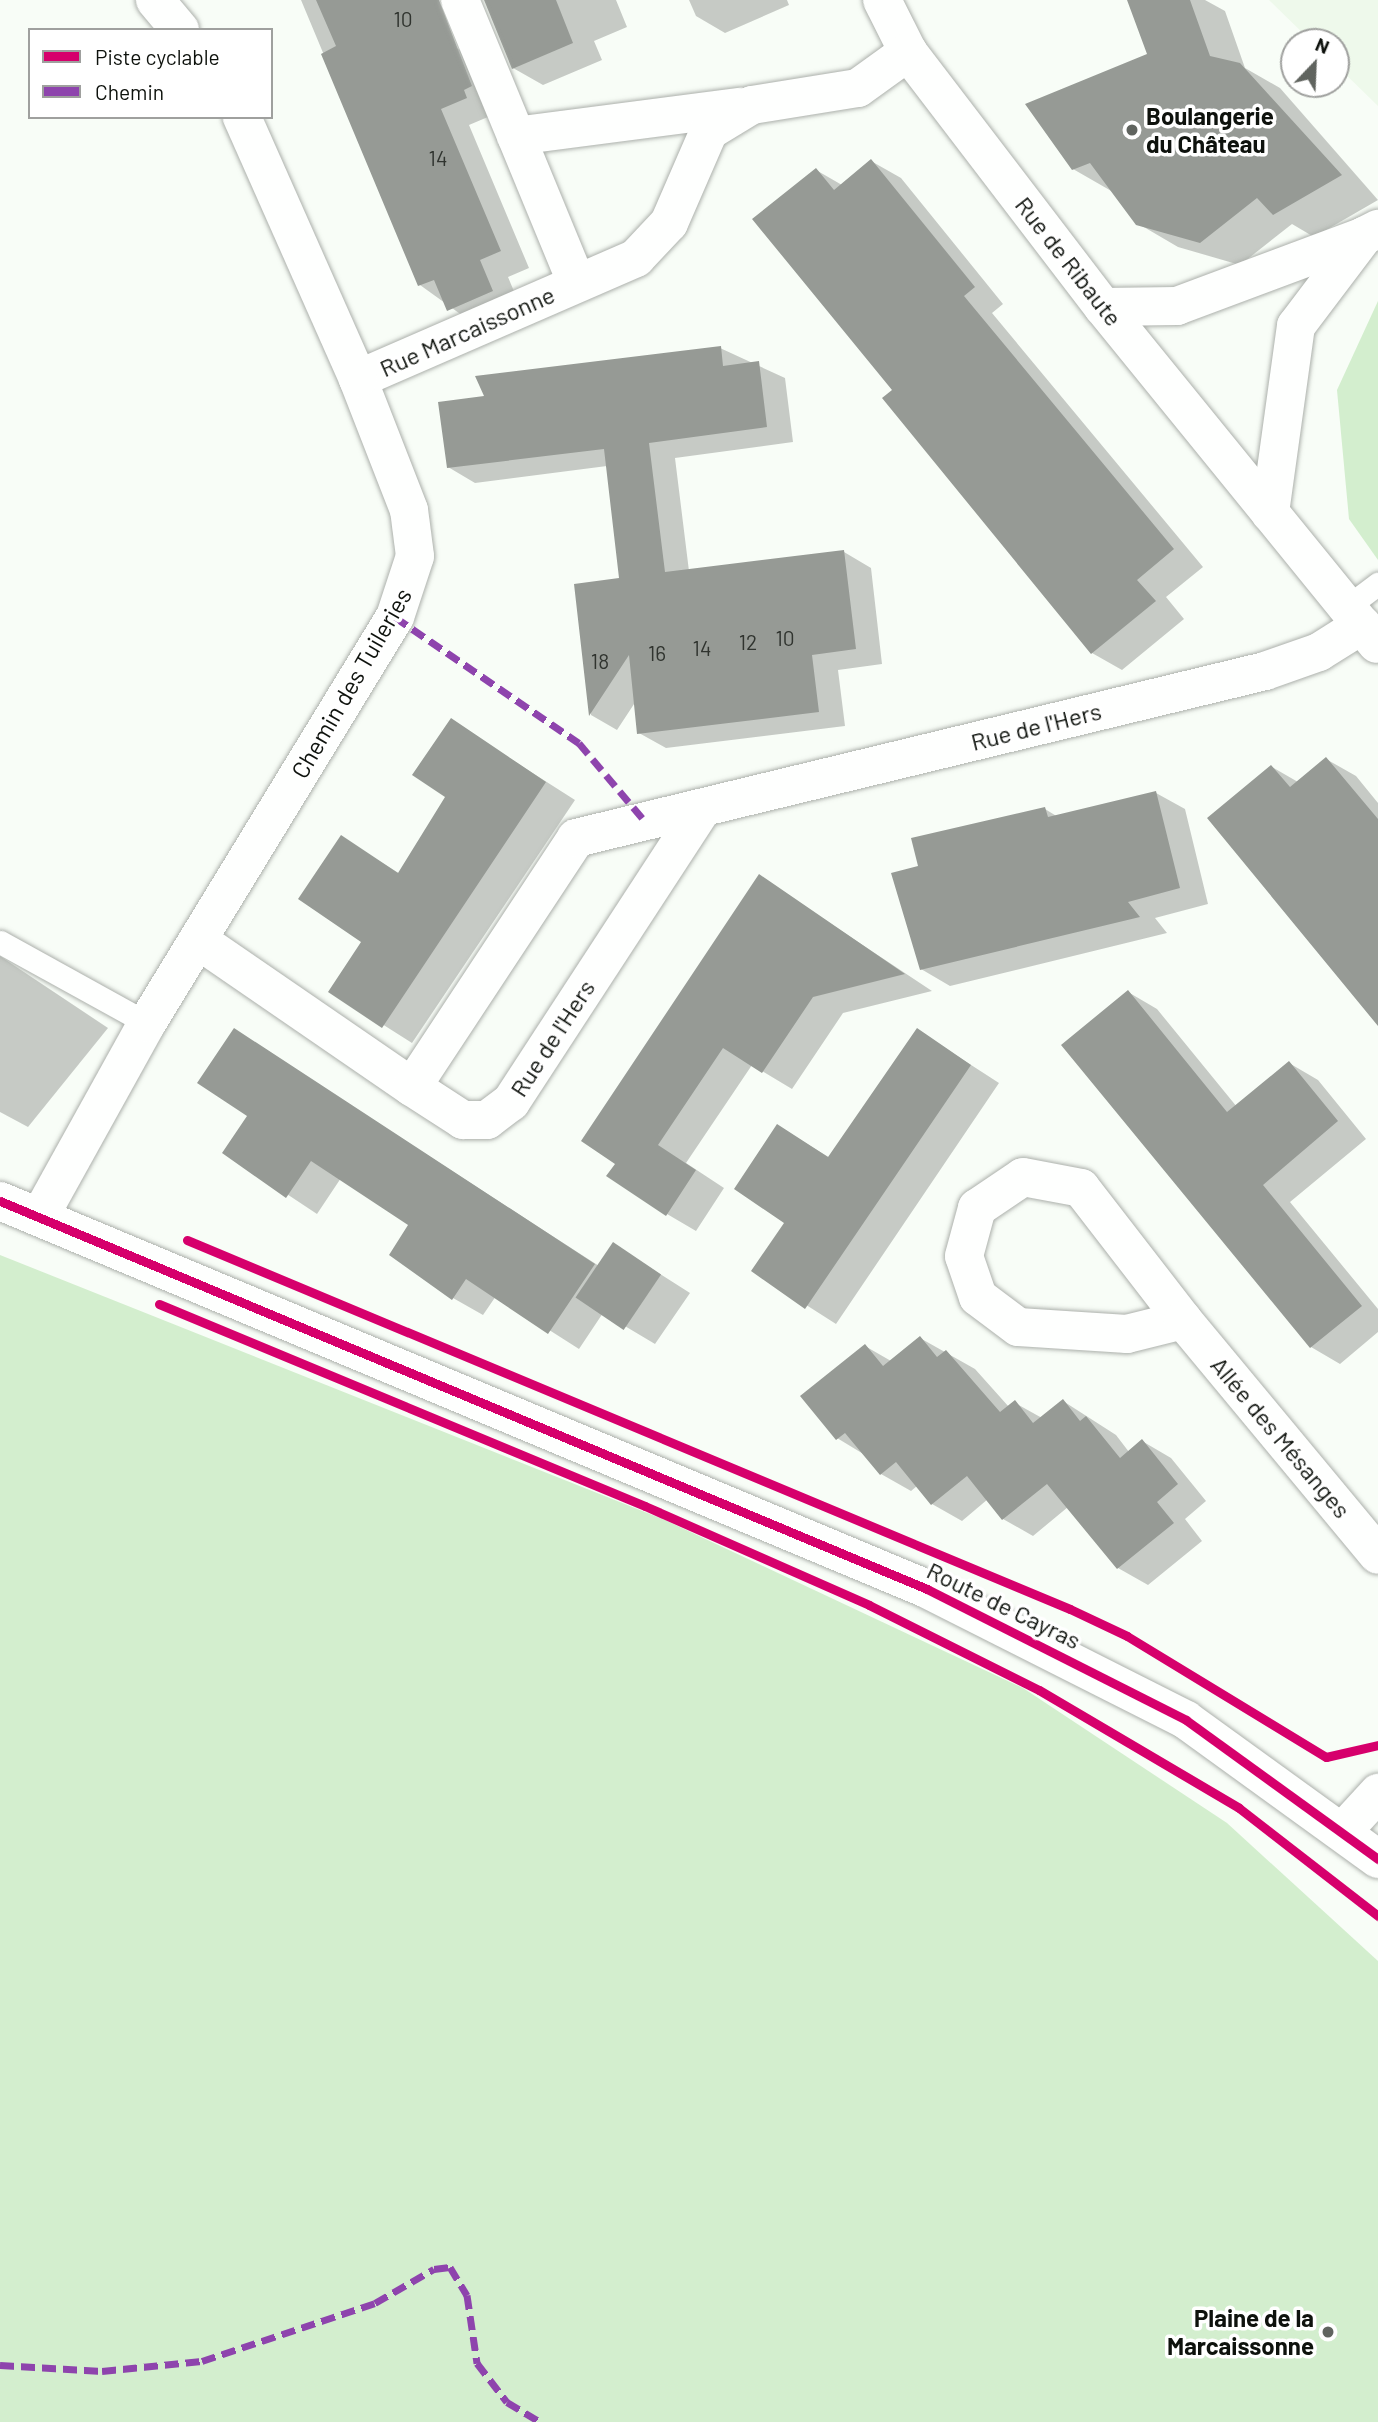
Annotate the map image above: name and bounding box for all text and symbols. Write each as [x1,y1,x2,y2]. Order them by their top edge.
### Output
house number: 10 [393,6,413,32]
legend [28,28,273,119]
north arrow [1280,28,1350,98]
text: N [1312,32,1333,58]
text: Piste cyclable [95,44,220,69]
text: Chemin [95,79,164,104]
place label: Boulangerie du Château [1146,102,1274,158]
marker: Boulangerie du Château [1124,122,1140,138]
house number: 14 [429,145,447,171]
street label: Rue de Ribaute [1010,191,1128,331]
street label: Rue Marcaissonne [375,280,559,382]
street label: Chemin des Tuileries [285,583,417,783]
house number: 10 [775,625,795,651]
house number: 12 [739,629,757,655]
house number: 14 [693,635,711,661]
house number: 16 [648,640,666,666]
house number: 18 [591,648,609,674]
street label: Rue de l'Hers [968,696,1104,756]
street label: Rue de l'Hers [504,974,600,1102]
street label: Allée des Mésanges [1205,1351,1357,1523]
street label: Route de Cayras [923,1555,1085,1655]
place label: Plaine de la Marcaissonne [1167,2304,1314,2360]
marker: Plaine de la Marcaissonne [1320,2324,1336,2340]

